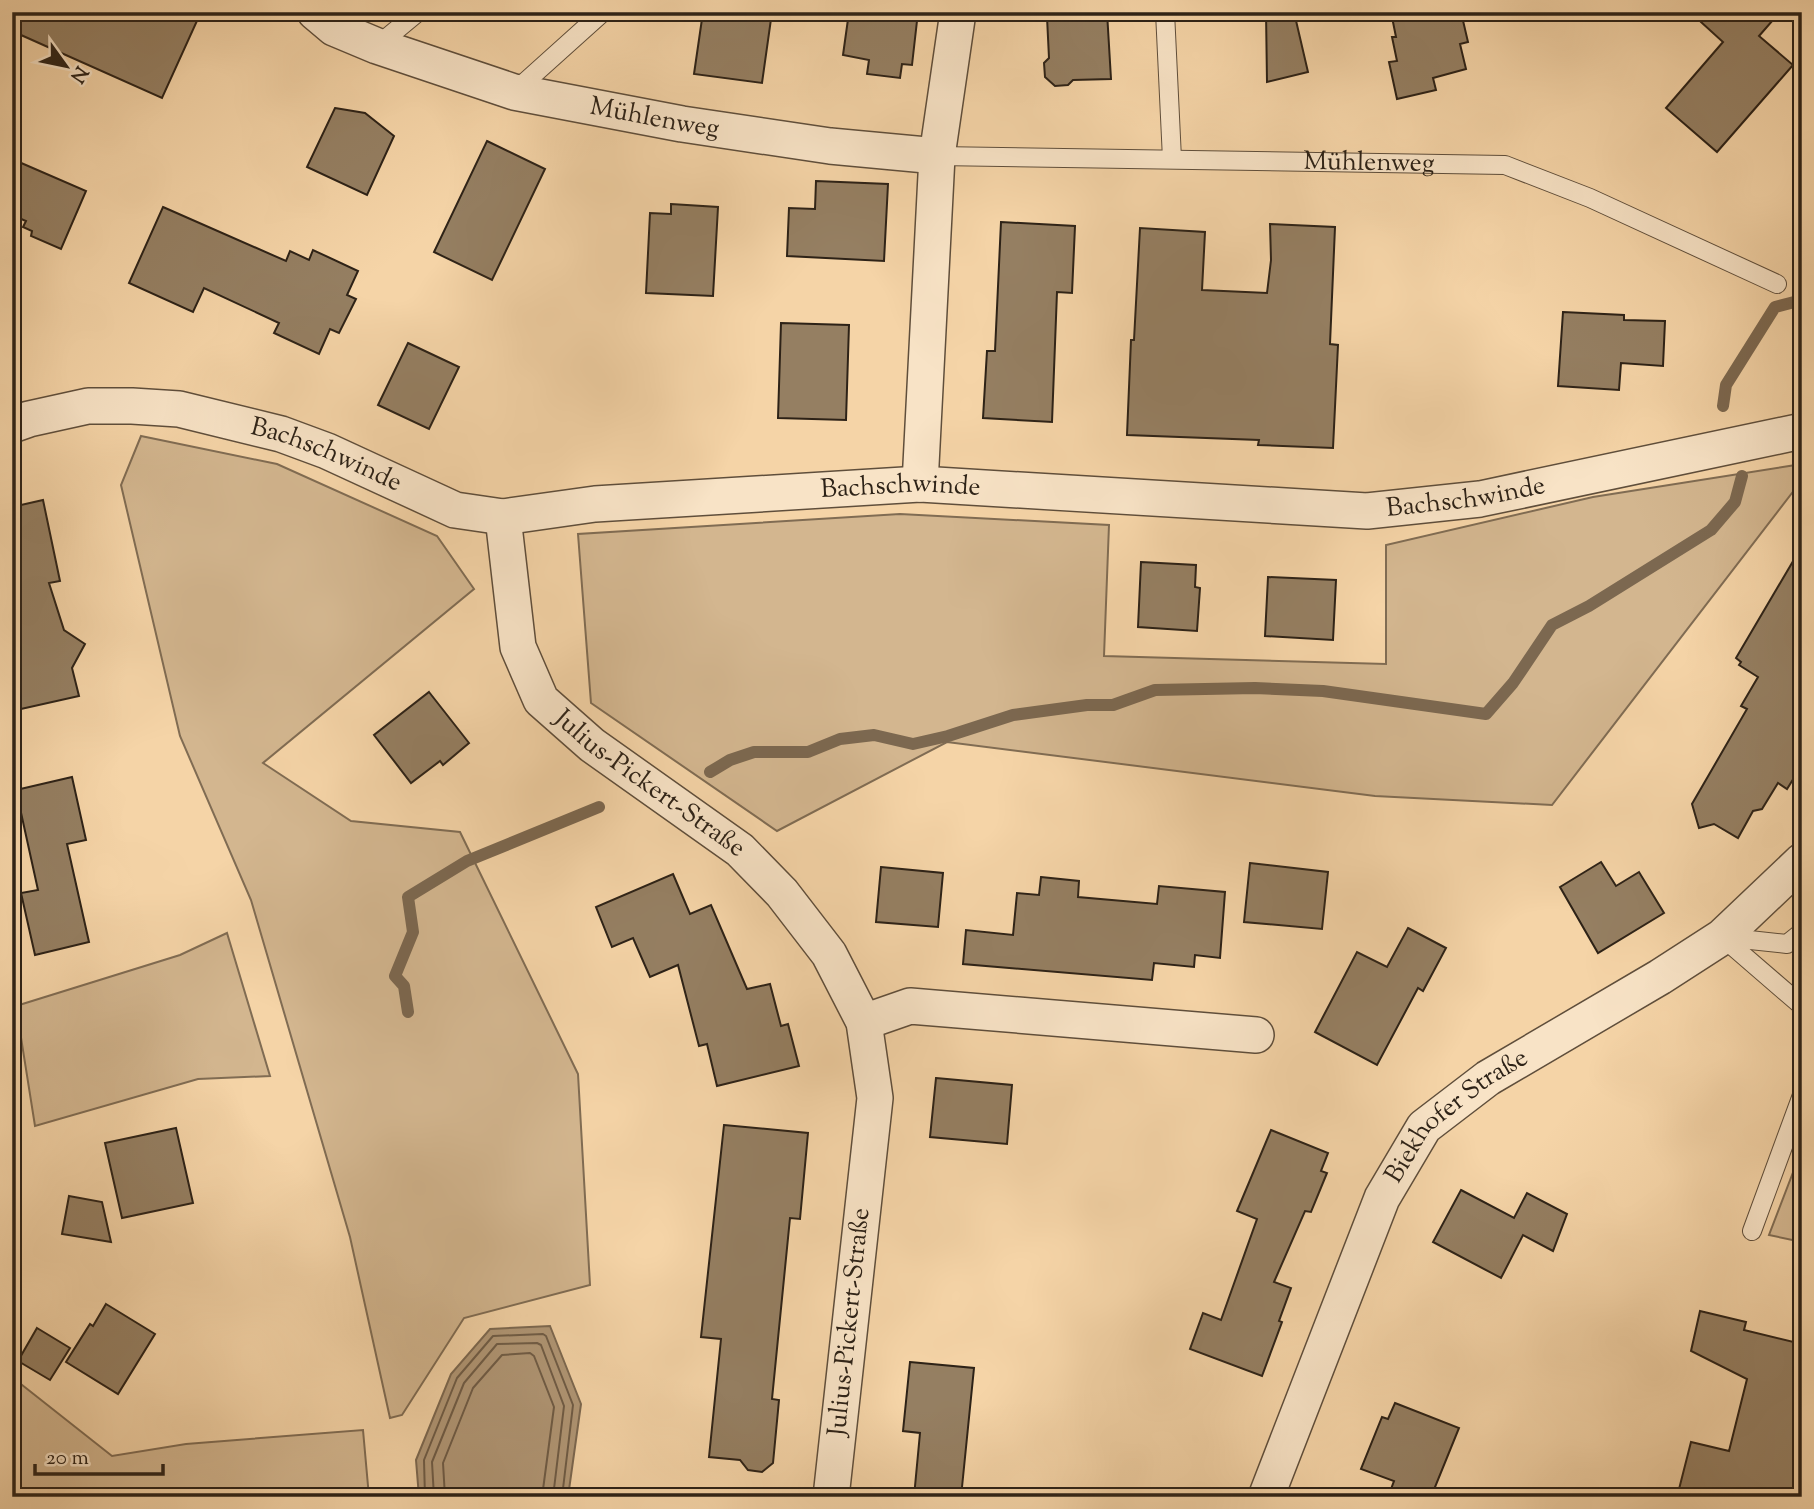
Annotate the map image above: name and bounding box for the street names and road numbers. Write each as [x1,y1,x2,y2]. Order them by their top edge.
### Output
street label: Mühlenweg [587,88,722,148]
street label: Mühlenweg [1303,143,1435,182]
street label: Bachschwinde [247,409,408,502]
street label: Bachschwinde [819,465,982,509]
street label: Bachschwinde [1384,467,1549,527]
street label: Julius-Pickert-Straße [544,700,753,867]
street label: Biekhofer Straße [1376,1040,1535,1190]
street label: Julius-Pickert-Straße [819,1206,880,1440]

